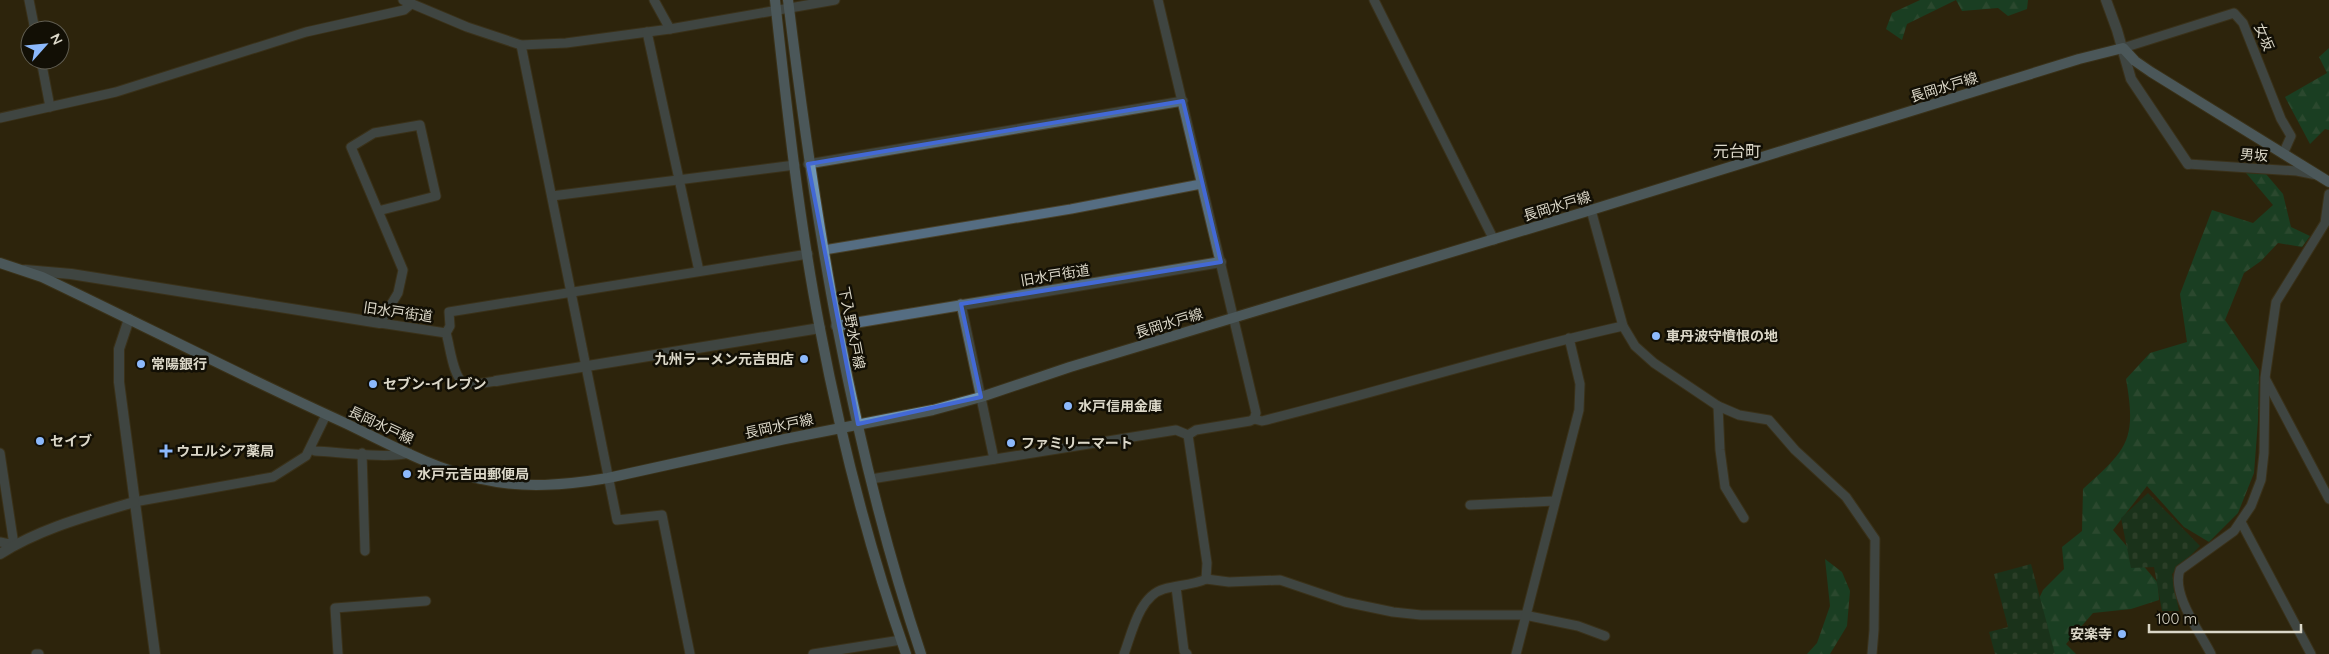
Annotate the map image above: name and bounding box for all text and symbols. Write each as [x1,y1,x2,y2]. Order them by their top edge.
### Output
north arrow [20,20,70,70]
street label: 女坂 [2250,21,2278,53]
text: N [46,30,67,48]
street label: 長岡水戸線 [1908,68,1980,106]
district label: 元台町 [1713,141,1761,161]
street label: 男坂 [2239,145,2269,165]
street label: 長岡水戸線 [1521,187,1593,225]
street label: 旧水戸街道 [1019,261,1091,289]
street label: 下入野水戸線 [835,285,869,371]
street label: 旧水戸街道 [362,298,434,326]
street label: 長岡水戸線 [1133,304,1205,342]
place label: 車丹波守憤恨の地 [1666,327,1778,345]
marker: 車丹波守憤恨の地 [1650,330,1662,342]
place label: 九州ラーメン元吉田店 [655,350,794,368]
marker: 九州ラーメン元吉田店 [798,353,810,365]
place label: 常陽銀行 [151,355,207,373]
marker: 常陽銀行 [135,358,147,370]
place label: セブン-イレブン [383,375,487,393]
marker: セブン-イレブン [367,378,379,390]
place label: 水戸信用金庫 [1078,397,1162,415]
marker: 水戸信用金庫 [1062,400,1074,412]
street label: 長岡水戸線 [345,402,417,448]
street label: 長岡水戸線 [743,410,815,442]
place label: セイブ [50,432,92,450]
place label: ファミリーマート [1021,434,1133,452]
marker: セイブ [34,435,46,447]
marker: ファミリーマート [1005,437,1017,449]
place label: ウエルシア薬局 [176,442,274,460]
marker: ウエルシア薬局 [160,445,172,457]
place label: 水戸元吉田郵便局 [417,465,529,483]
marker: 水戸元吉田郵便局 [401,468,413,480]
scale bar [2149,602,2302,634]
text: 100 m [2156,609,2197,628]
place label: 安楽寺 [2070,625,2112,643]
marker: 安楽寺 [2116,628,2128,640]

